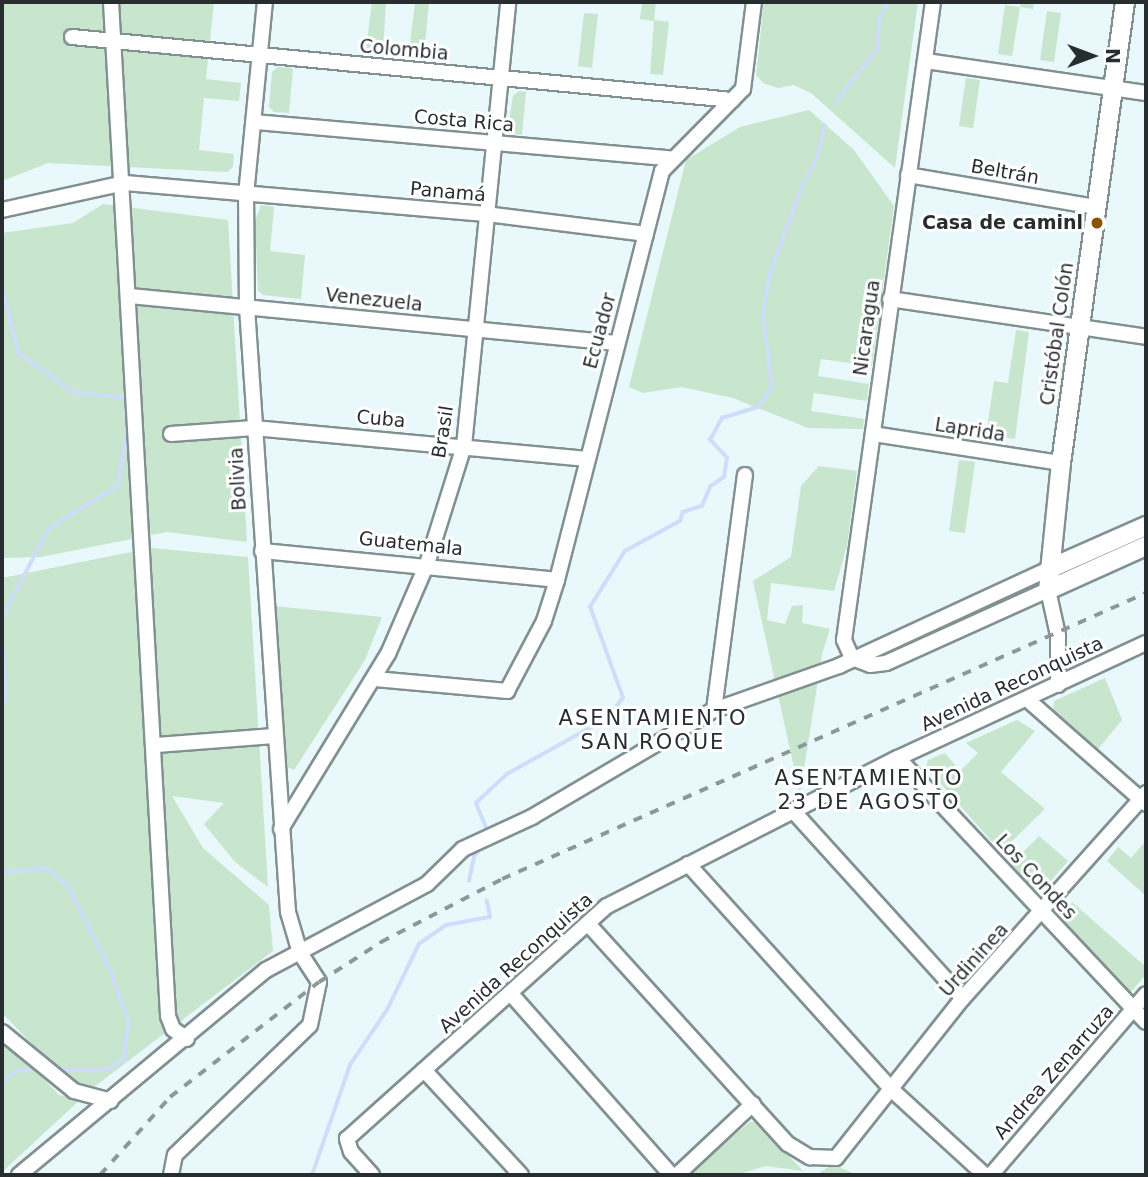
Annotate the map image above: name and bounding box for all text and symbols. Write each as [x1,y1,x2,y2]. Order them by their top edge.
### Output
north arrow [1057,21,1127,91]
street label: Colombia [359,35,449,65]
text: N [1102,48,1124,64]
street label: Costa Rica [413,105,515,137]
street label: Beltrán [969,155,1041,189]
street label: Panamá [409,177,487,207]
place label: Casa de caminl [922,212,1083,234]
marker: Casa de caminl [1089,215,1105,231]
street label: Cristóbal Colón [1036,261,1078,407]
street label: Nicaragua [849,278,885,378]
street label: Venezuela [324,284,424,316]
street label: Ecuador [579,291,621,371]
street label: Brasil [428,404,458,460]
street label: Cuba [356,406,406,432]
street label: Laprida [933,413,1007,447]
street label: Bolivia [225,447,251,511]
street label: Guatemala [358,527,464,561]
street label: Avenida Reconquista [917,632,1107,736]
district label: ASENTAMIENTO SAN ROQUE [560,705,746,755]
district label: ASENTAMIENTO 23 DE AGOSTO [776,765,962,815]
street label: Los Condes [991,830,1081,924]
street label: Avenida Reconquista [435,888,597,1038]
street label: Urdininea [935,918,1013,1002]
street label: Andrea Zenarruza [989,1000,1119,1144]

